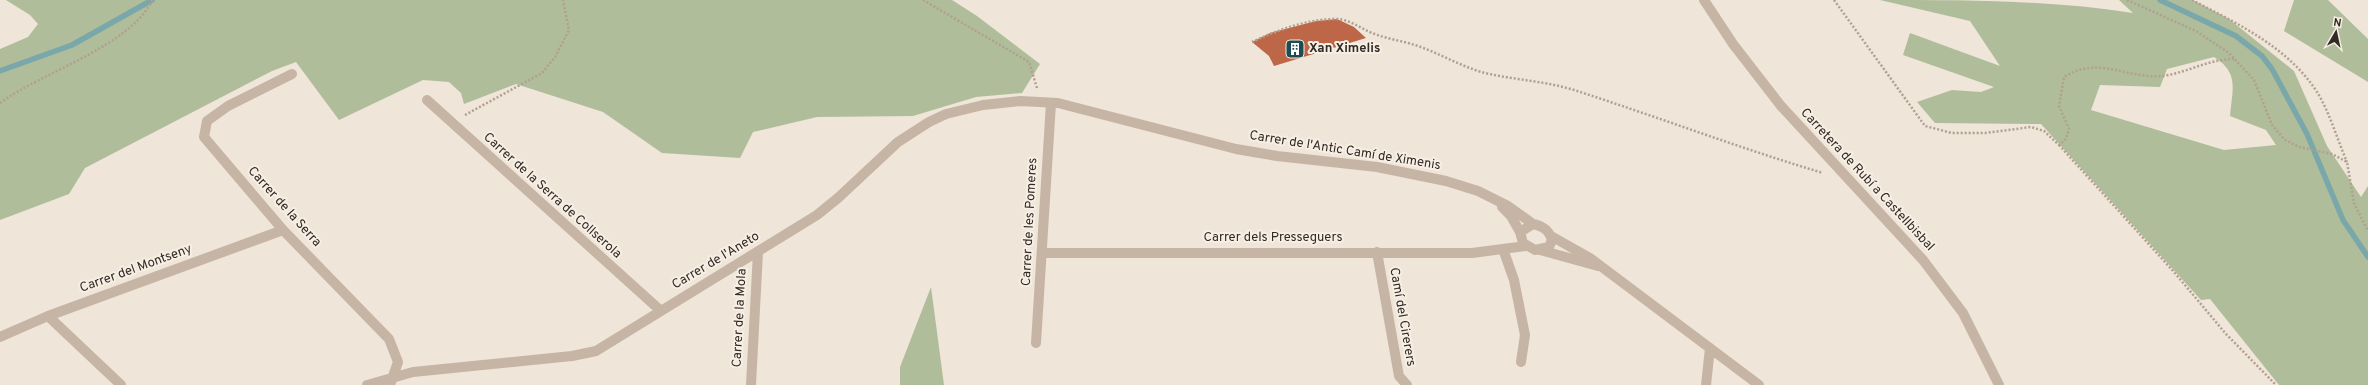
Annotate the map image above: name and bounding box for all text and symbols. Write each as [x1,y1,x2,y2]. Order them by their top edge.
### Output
north arrow [2316,12,2356,52]
text: N [2332,16,2342,31]
building icon: Xan Ximelis [1284,38,1306,60]
place label: Xan Ximelis [1309,41,1380,57]
street label: Carretera de Rubí a Castellbisbal [1797,105,1937,255]
street label: Carrer de l'Antic Camí de Ximenis [1248,128,1442,174]
street label: Carrer de la Serra de Collserola [480,130,624,262]
street label: Carrer de les Pomeres [1019,157,1041,287]
street label: Carrer de la Serra [244,164,324,250]
street label: Carrer de l'Aneto [669,229,763,293]
street label: Carrer dels Presseguers [1203,230,1343,246]
street label: Carrer del Montseny [78,241,194,297]
street label: Camí del Cirerers [1385,266,1419,368]
street label: Carrer de la Mola [729,268,751,368]

